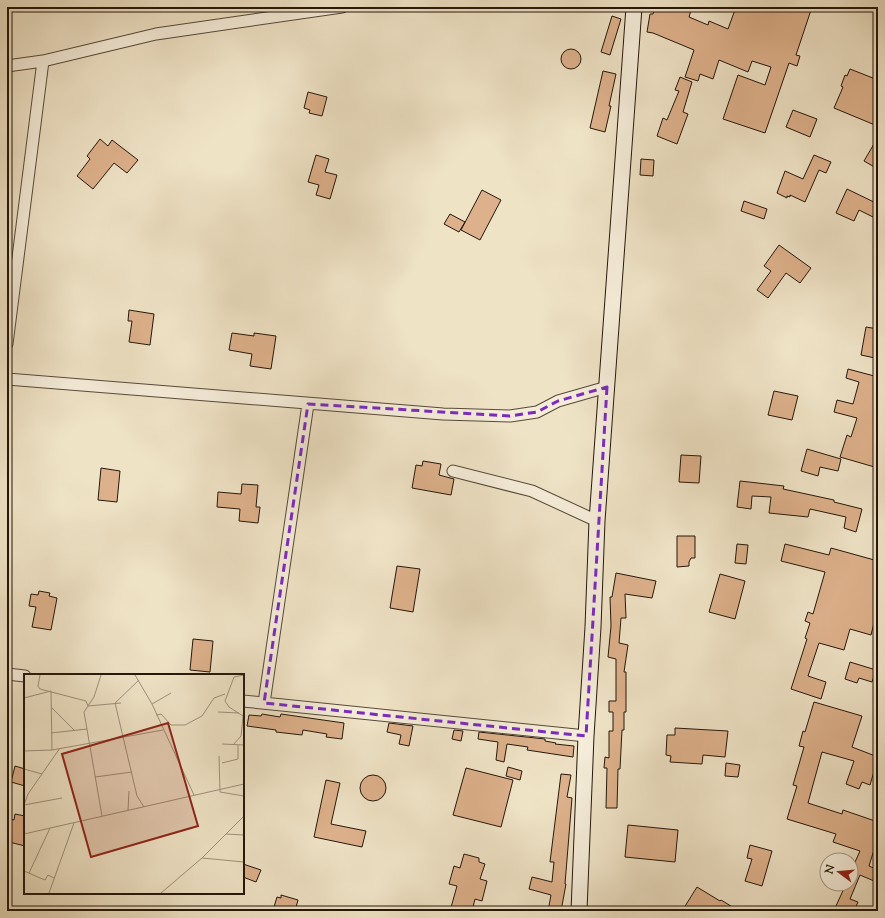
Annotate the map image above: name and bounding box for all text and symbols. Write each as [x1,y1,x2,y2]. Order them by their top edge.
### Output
inset map [24,674,244,894]
north arrow [819,852,859,892]
text: N [821,863,839,877]

